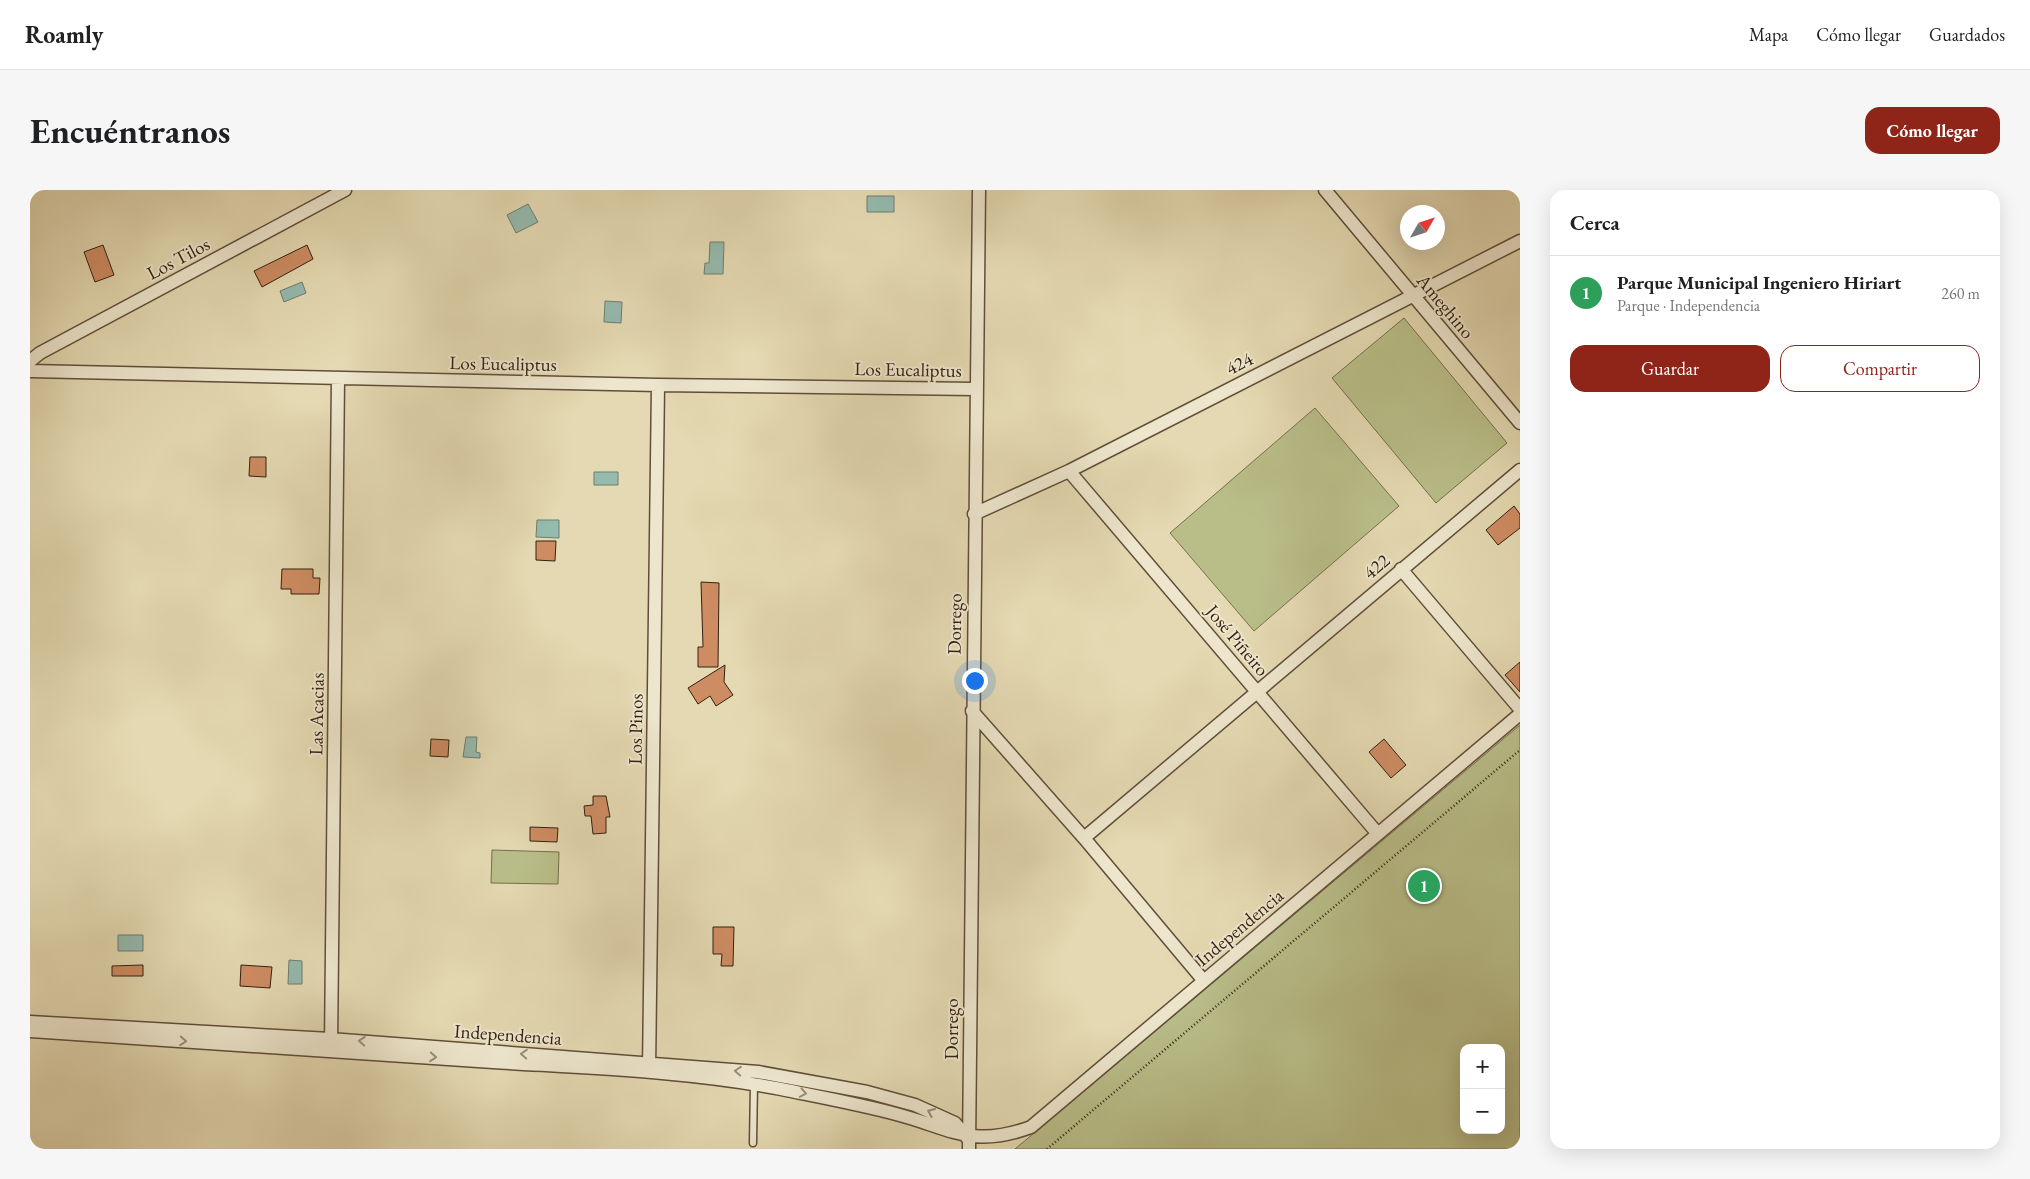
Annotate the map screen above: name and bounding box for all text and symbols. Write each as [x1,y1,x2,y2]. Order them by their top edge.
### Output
text: Roamly [25,19,103,50]
text: Mapa [1749,23,1788,46]
text: Cómo llegar [1816,23,1901,46]
text: Guardados [1929,23,2005,46]
button: Cómo llegar [1865,107,2000,154]
text: Encuéntranos [30,108,230,153]
north arrow [1400,205,1445,250]
text: Cerca [1570,209,1620,236]
street label: Los Tilos [142,231,214,285]
street label: Ameghino [1410,268,1480,344]
text: Parque Municipal Ingeniero Hiriart [1617,270,1901,295]
text: 1 [1582,283,1590,304]
text: 260 m [1941,283,1980,304]
text: Parque · Independencia [1617,295,1760,316]
button: Guardar [1570,345,1770,392]
button: Compartir [1780,345,1980,392]
street label: 424 [1221,346,1258,381]
street label: Los Eucaliptus [449,350,557,377]
street label: Los Eucaliptus [854,356,962,383]
street label: 422 [1358,548,1395,585]
street label: Dorrego [941,593,968,655]
street label: José Piñeiro [1199,598,1275,681]
your location [962,668,988,694]
street label: Las Acacias [303,672,330,756]
street label: Los Pinos [622,693,649,765]
pin: 1 [1408,867,1440,905]
street label: Independencia [1190,883,1289,972]
street label: Dorrego [939,998,964,1060]
street label: Independencia [453,1018,563,1051]
one-way arrow [180,1035,188,1046]
one-way arrow [357,1036,365,1047]
map controls [1460,1044,1505,1134]
button: + [1460,1044,1505,1089]
one-way arrow [520,1048,528,1059]
one-way arrow [429,1052,437,1063]
one-way arrow [734,1065,742,1076]
one-way arrow [799,1088,808,1098]
button: − [1460,1089,1505,1134]
one-way arrow [927,1108,936,1118]

